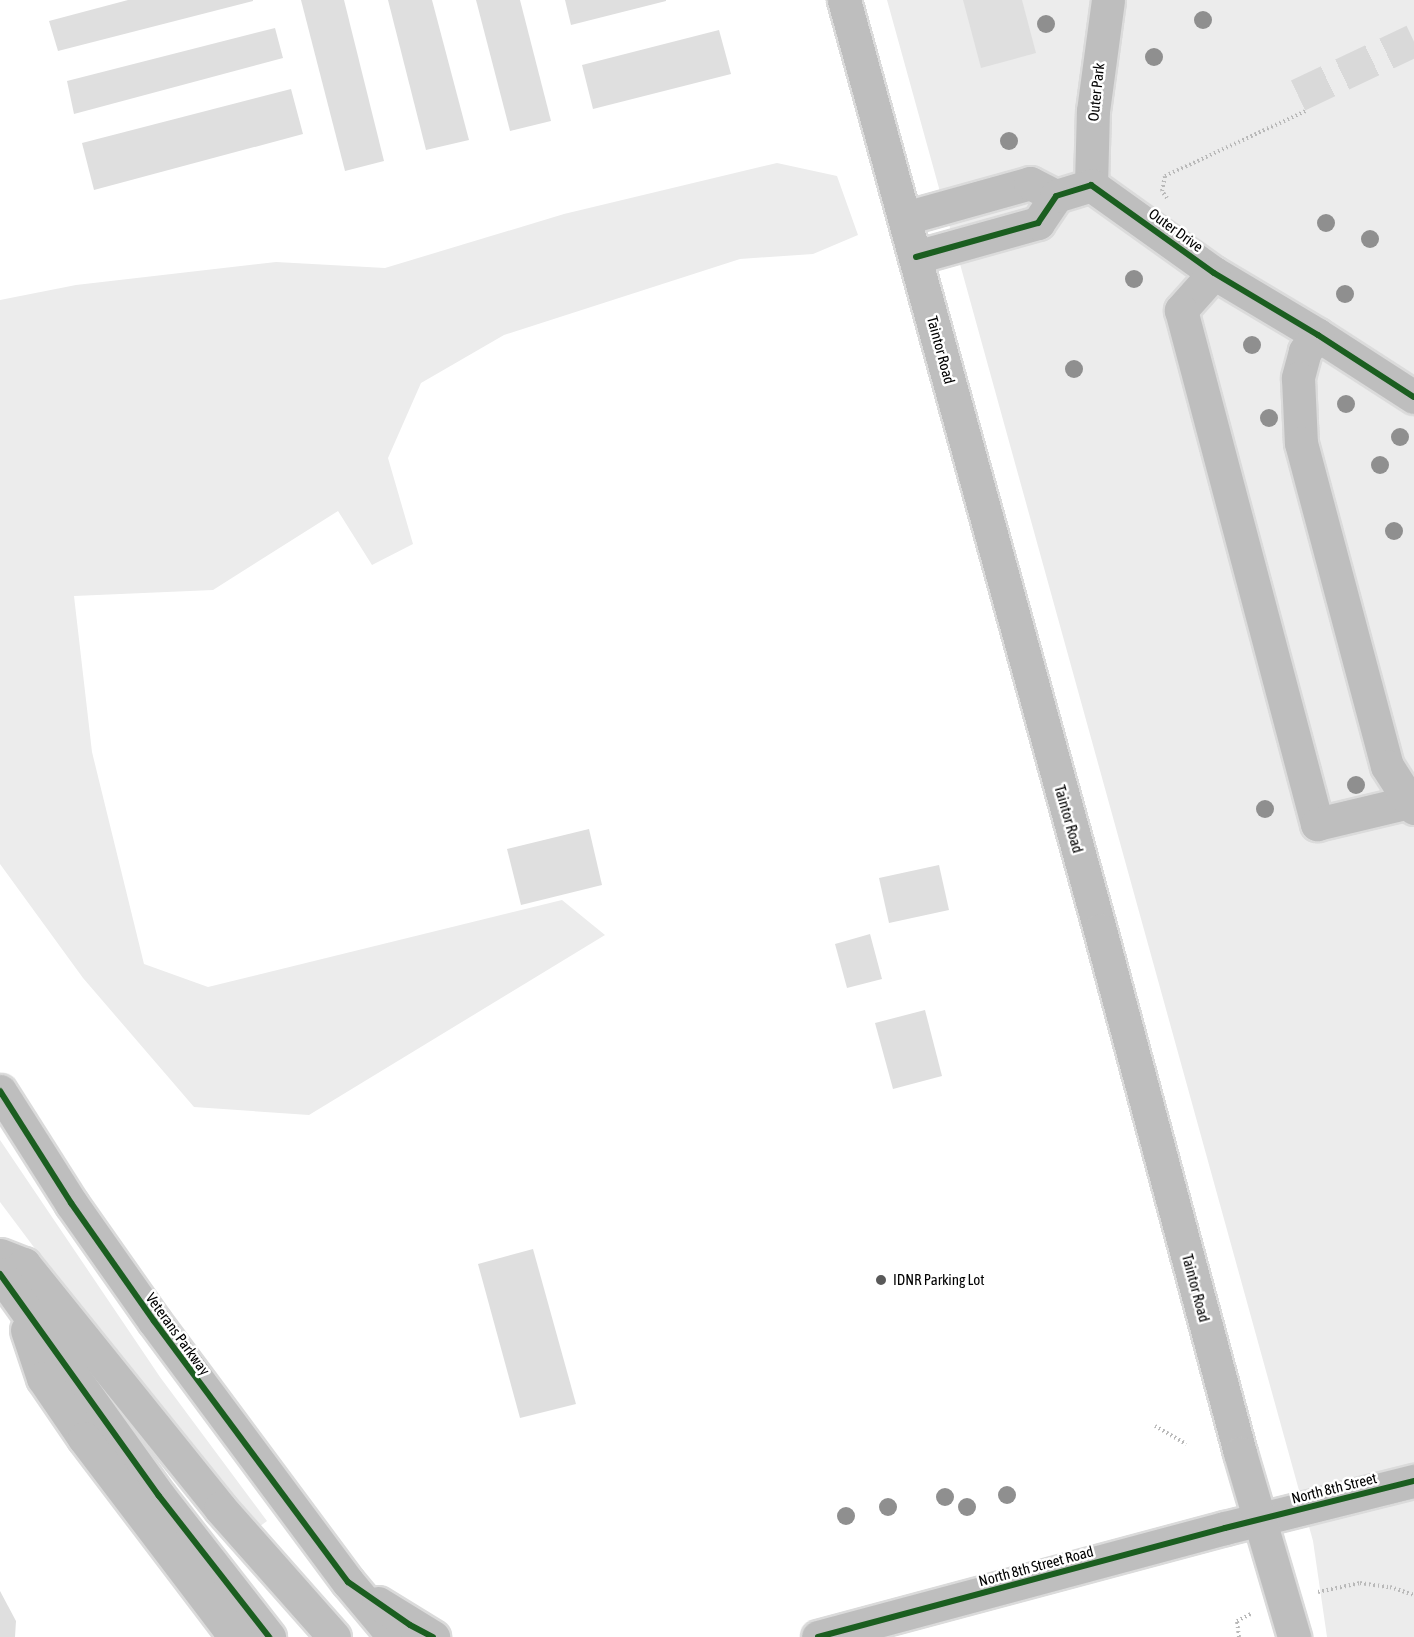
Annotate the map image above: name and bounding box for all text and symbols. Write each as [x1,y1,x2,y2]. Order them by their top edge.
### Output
street label: Outer Park [1084,62,1108,122]
street label: Outer Drive [1145,204,1207,256]
street label: Taintor Road [923,314,959,386]
street label: Taintor Road [1051,783,1087,855]
street label: Taintor Road [1178,1252,1214,1324]
place label: IDNR Parking Lot [893,1271,985,1289]
marker: IDNR Parking Lot [874,1273,888,1287]
street label: Veterans Parkway [142,1289,214,1379]
street label: North 8th Street [1289,1469,1379,1507]
street label: North 8th Street Road [977,1542,1095,1590]

